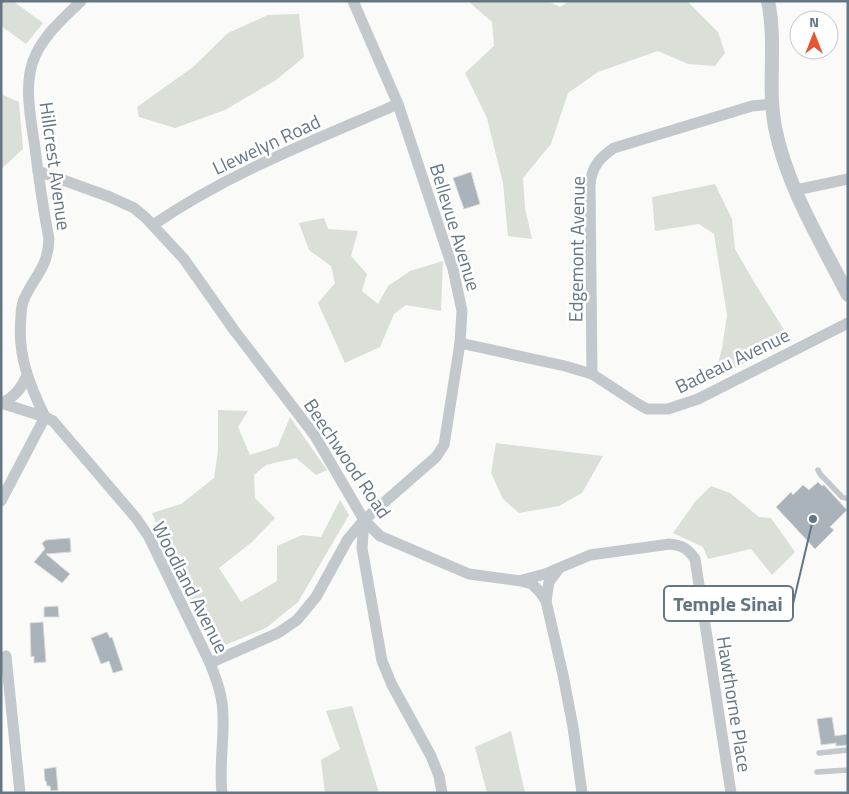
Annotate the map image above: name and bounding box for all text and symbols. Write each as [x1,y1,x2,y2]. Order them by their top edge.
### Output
north arrow [789,10,839,60]
text: N [809,11,819,32]
street label: Hillcrest Avenue [33,100,79,232]
street label: Llewelyn Road [207,106,325,182]
street label: Bellevue Avenue [423,160,489,294]
street label: Edgemont Avenue [560,176,592,322]
street label: Badeau Avenue [670,320,794,400]
street label: Beechwood Road [297,392,399,524]
street label: Woodland Avenue [145,516,237,658]
callout: Temple Sinai [664,586,793,621]
text: Temple Sinai [673,588,783,619]
street label: Hawthorne Place [710,634,760,774]

